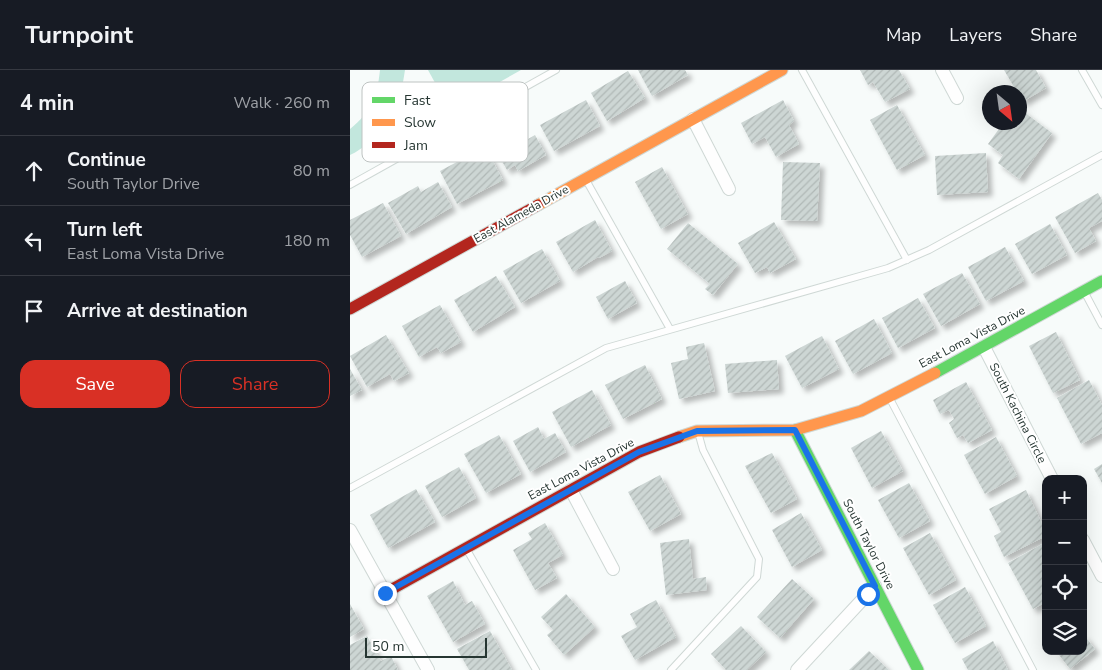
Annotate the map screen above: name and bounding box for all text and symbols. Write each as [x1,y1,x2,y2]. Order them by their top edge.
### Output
text: Turnpoint [25,19,133,51]
text: Map [886,23,921,47]
text: Layers [949,23,1002,47]
text: Share [1030,23,1077,47]
legend [362,82,528,162]
north arrow [982,85,1027,130]
text: 4 min [20,89,74,117]
text: Fast [404,91,430,110]
text: Walk · 260 m [234,92,330,114]
text: Slow [404,113,436,132]
text: Jam [403,136,428,155]
text: Continue [67,147,146,173]
icon: ahead [20,157,48,185]
text: 80 m [293,160,330,182]
text: South Taylor Drive [67,173,200,195]
street label: East Alameda Drive [471,181,571,247]
text: Turn left [67,217,142,243]
icon: left [20,227,48,255]
text: 180 m [283,230,330,252]
text: East Loma Vista Drive [67,243,224,265]
icon: arrive [20,297,48,325]
text: Arrive at destination [67,298,248,324]
street label: East Loma Vista Drive [916,302,1028,372]
button: Save [20,360,170,408]
button: Share [180,360,330,408]
street label: South Kachina Circle [986,360,1050,466]
street label: East Loma Vista Drive [525,434,637,504]
map controls [1042,475,1087,655]
button: + [1042,475,1087,520]
street label: South Taylor Drive [839,496,899,592]
button: − [1042,520,1087,565]
button: locate [1042,565,1087,610]
route end [374,582,397,605]
route start [857,583,880,606]
button: layers [1042,610,1087,655]
scale bar [365,635,488,658]
text: 50 m [372,637,404,656]

